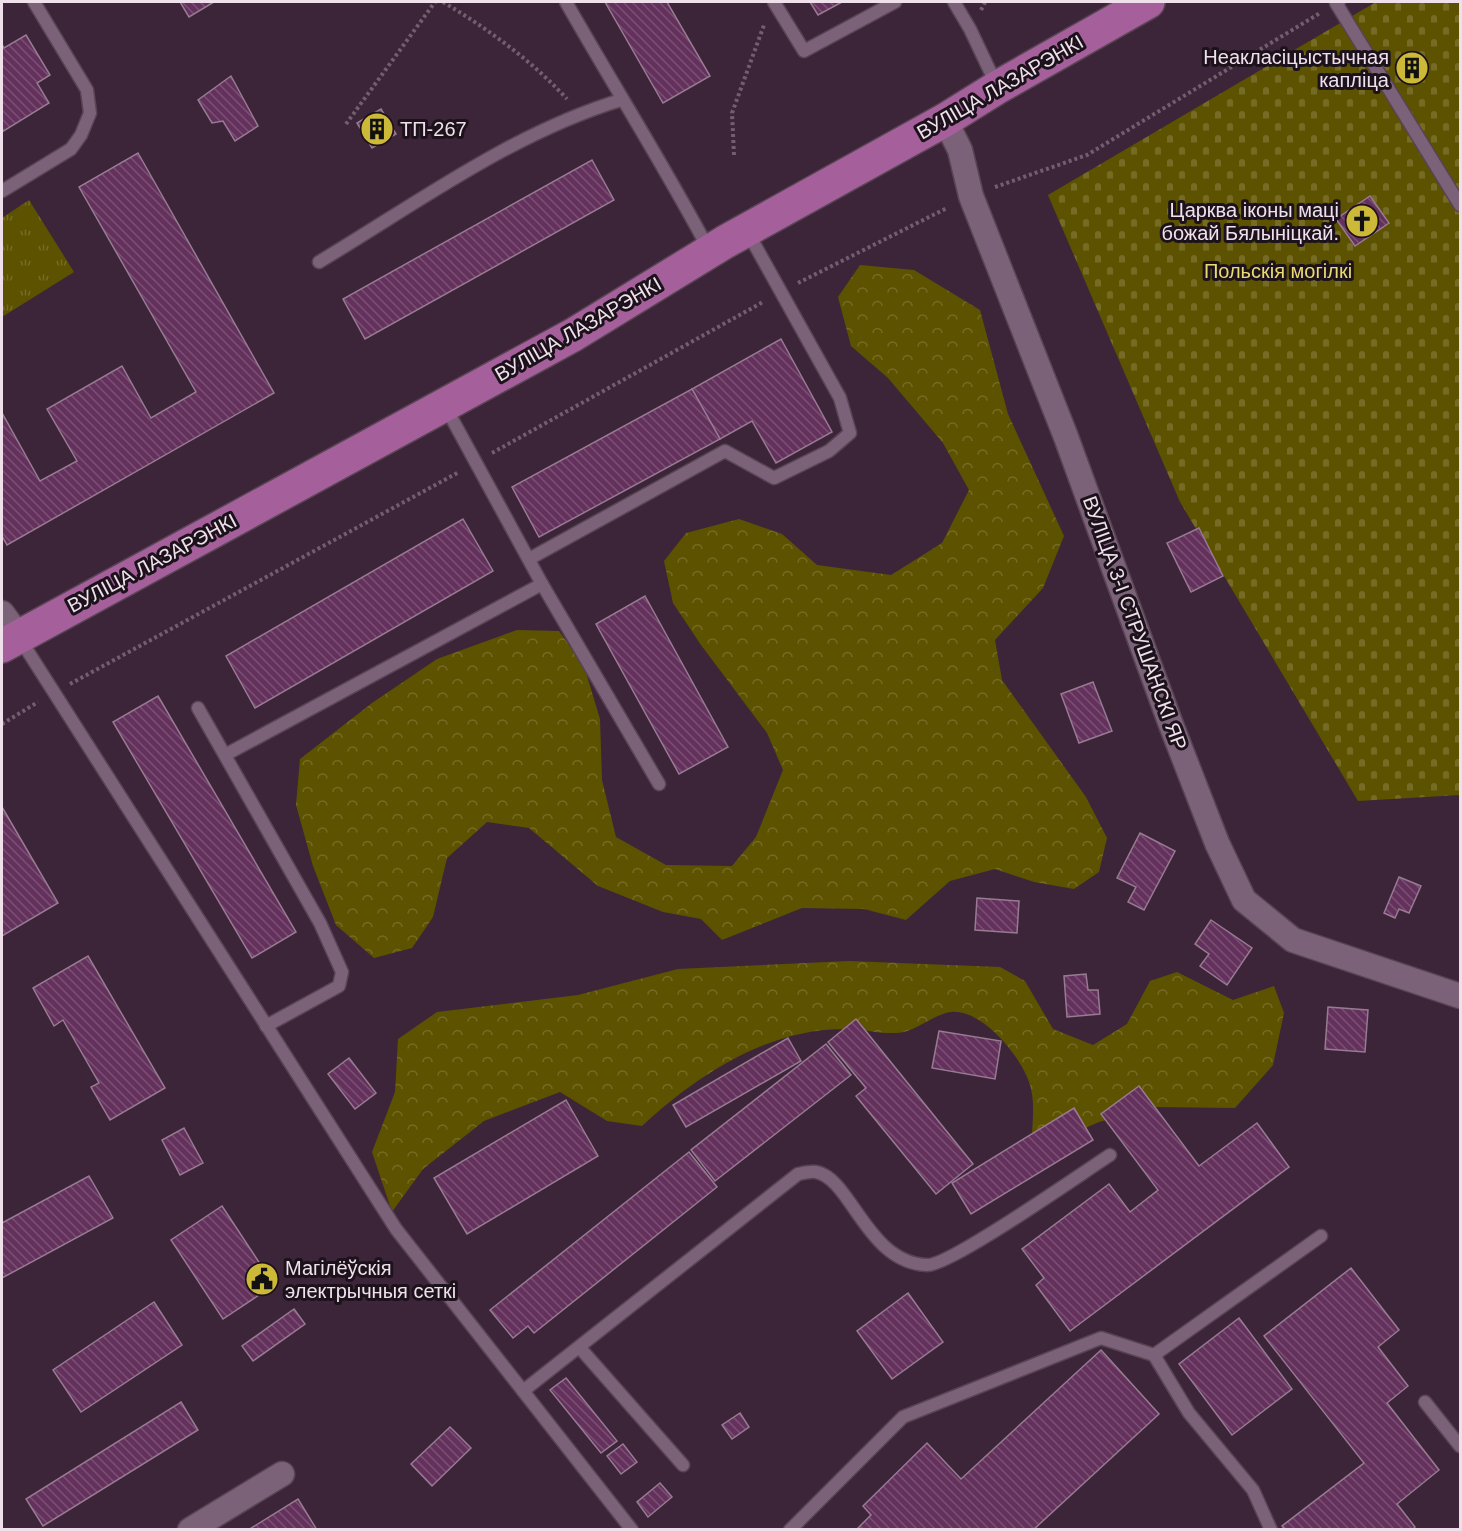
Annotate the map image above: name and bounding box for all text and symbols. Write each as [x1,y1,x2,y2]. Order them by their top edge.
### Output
street label: ВУЛІЦА ЛАЗАРЭНКІ [913,30,1087,144]
place label: Неакласіцыстычная капліца [1203,46,1390,91]
building icon: Неакласіцыстычная капліца [1394,50,1430,86]
building icon: ТП-267 [359,111,395,147]
place label: ТП-267 [400,118,467,140]
place label: Царква іконы маці божай Бялыніцкай. [1161,199,1339,244]
church icon: Царква іконы маці божай Бялыніцкай. [1344,203,1380,239]
park label: Польскія могілкі [1204,260,1352,282]
street label: ВУЛІЦА ЛАЗАРЭНКІ [491,272,665,386]
street label: ВУЛІЦА 3-І СТРУШАНСКІ ЯР [1079,493,1191,753]
street label: ВУЛІЦА ЛАЗАРЭНКІ [64,509,240,617]
place label: Магілёўскія электрычныя сеткі [285,1257,456,1302]
public building icon: Магілёўскія электрычныя сеткі [244,1261,280,1297]

